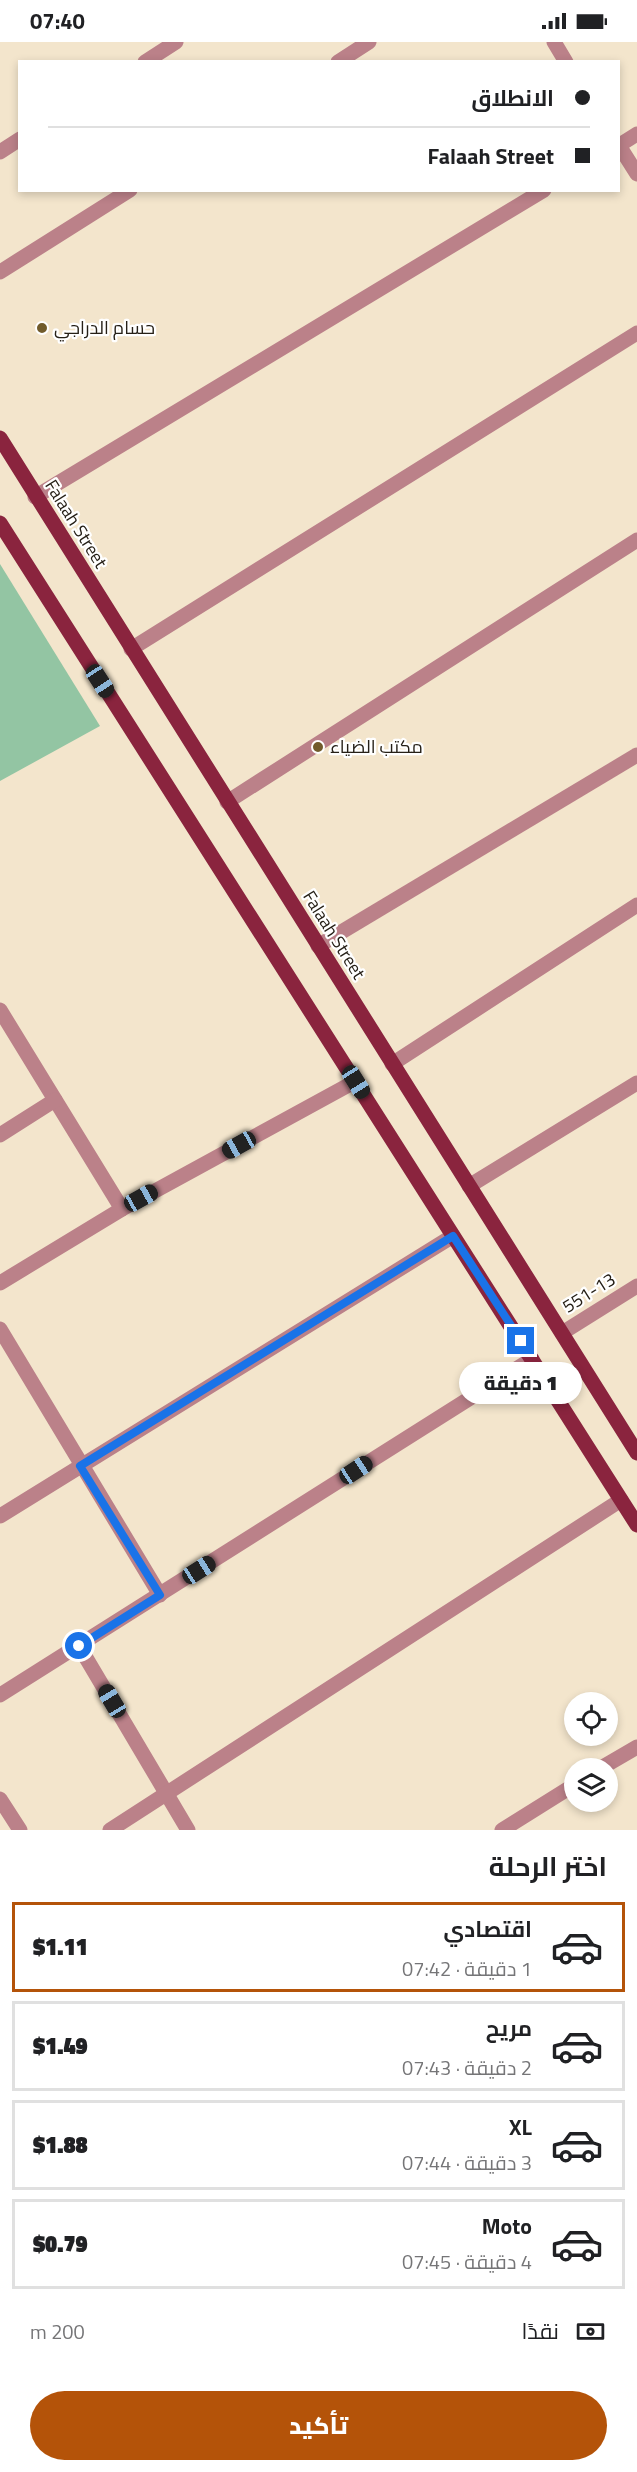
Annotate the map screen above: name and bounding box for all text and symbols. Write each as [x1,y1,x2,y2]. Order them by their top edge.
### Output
text: 07:40 [30,4,85,38]
text: الانطلاق [471,81,554,115]
text: Falaah Street [428,139,554,173]
place label: حسام الدراجي [54,314,155,342]
marker: حسام الدراجي [35,321,49,335]
street label: Falaah Street [38,474,115,574]
car [83,661,117,701]
place label: مكتب الضياء [330,733,423,760]
marker: مكتب الضياء [311,740,325,754]
street label: Falaah Street [296,885,373,985]
car [339,1062,373,1102]
car [219,1128,259,1162]
car [121,1181,161,1215]
street label: 551-13 [557,1266,621,1319]
route end [507,1327,534,1354]
callout: 1 دقيقة [460,1362,582,1404]
text: 1 دقيقة [484,1367,557,1398]
car [336,1453,376,1487]
car [179,1553,219,1587]
route start [65,1632,92,1659]
car [95,1681,129,1721]
map controls [564,1692,618,1812]
button: locate [564,1692,618,1746]
button: layers [564,1758,618,1812]
text: اختر الرحلة [489,1845,607,1886]
text: اقتصادي [443,1912,532,1946]
icon: car [550,1920,604,1974]
text: $1.11 [33,1930,88,1964]
text: 1 دقيقة · 07:42 [402,1953,532,1984]
text: مريح [486,2011,532,2045]
icon: car [550,2019,604,2073]
text: $1.49 [33,2029,88,2063]
text: 2 دقيقة · 07:43 [402,2052,532,2083]
text: XL [509,2110,532,2144]
icon: car [550,2118,604,2172]
text: $1.88 [33,2128,88,2162]
text: 3 دقيقة · 07:44 [402,2147,532,2178]
text: Moto [482,2209,532,2243]
icon: car [550,2217,604,2271]
text: $0.79 [33,2227,88,2261]
text: 4 دقيقة · 07:45 [402,2246,532,2277]
text: نقدًا [521,2314,559,2348]
icon: cash [574,2315,607,2348]
text: 200 m [30,2316,85,2347]
button: تأكيد [30,2391,607,2460]

